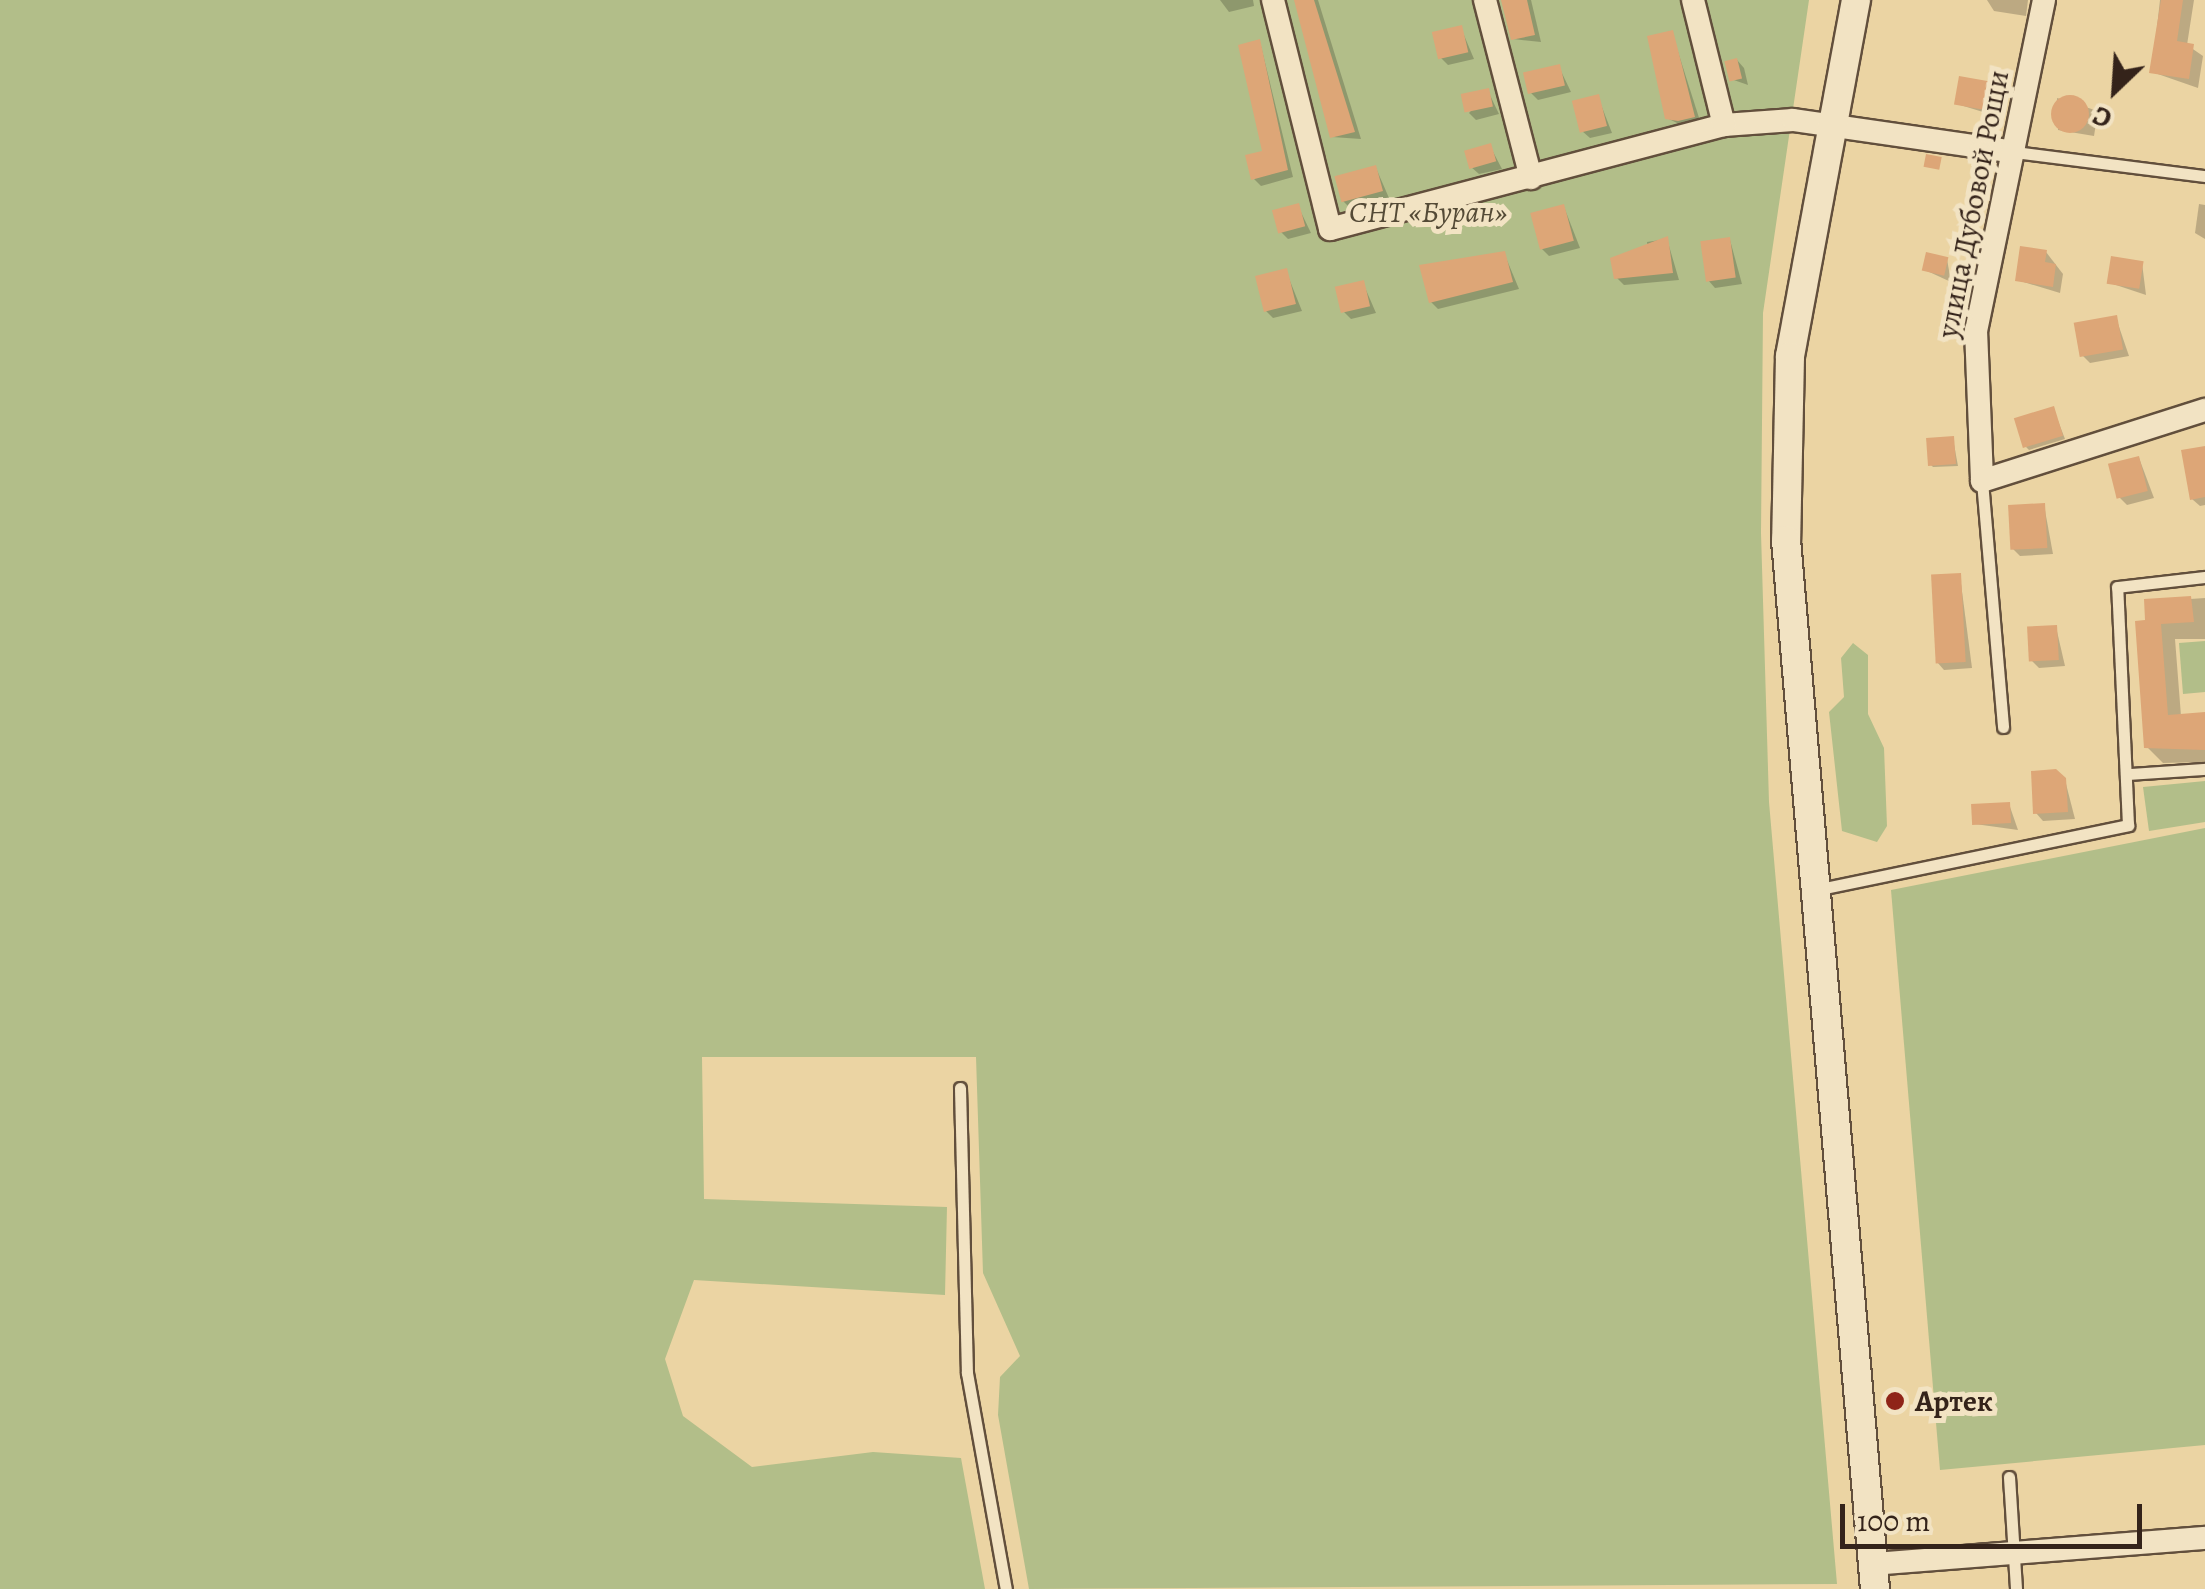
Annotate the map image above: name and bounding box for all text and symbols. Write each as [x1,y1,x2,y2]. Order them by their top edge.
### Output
north arrow [2065,40,2165,140]
street label: улица Дубовой Рощи [1929,67,2017,341]
text: С [2086,96,2118,138]
park label: СНТ «Буран» [1349,194,1507,230]
place label: Артек [1915,1383,1993,1419]
marker: Артек [1884,1390,1906,1412]
scale bar [1845,1484,2148,1546]
text: 100 m [1857,1501,1930,1541]

